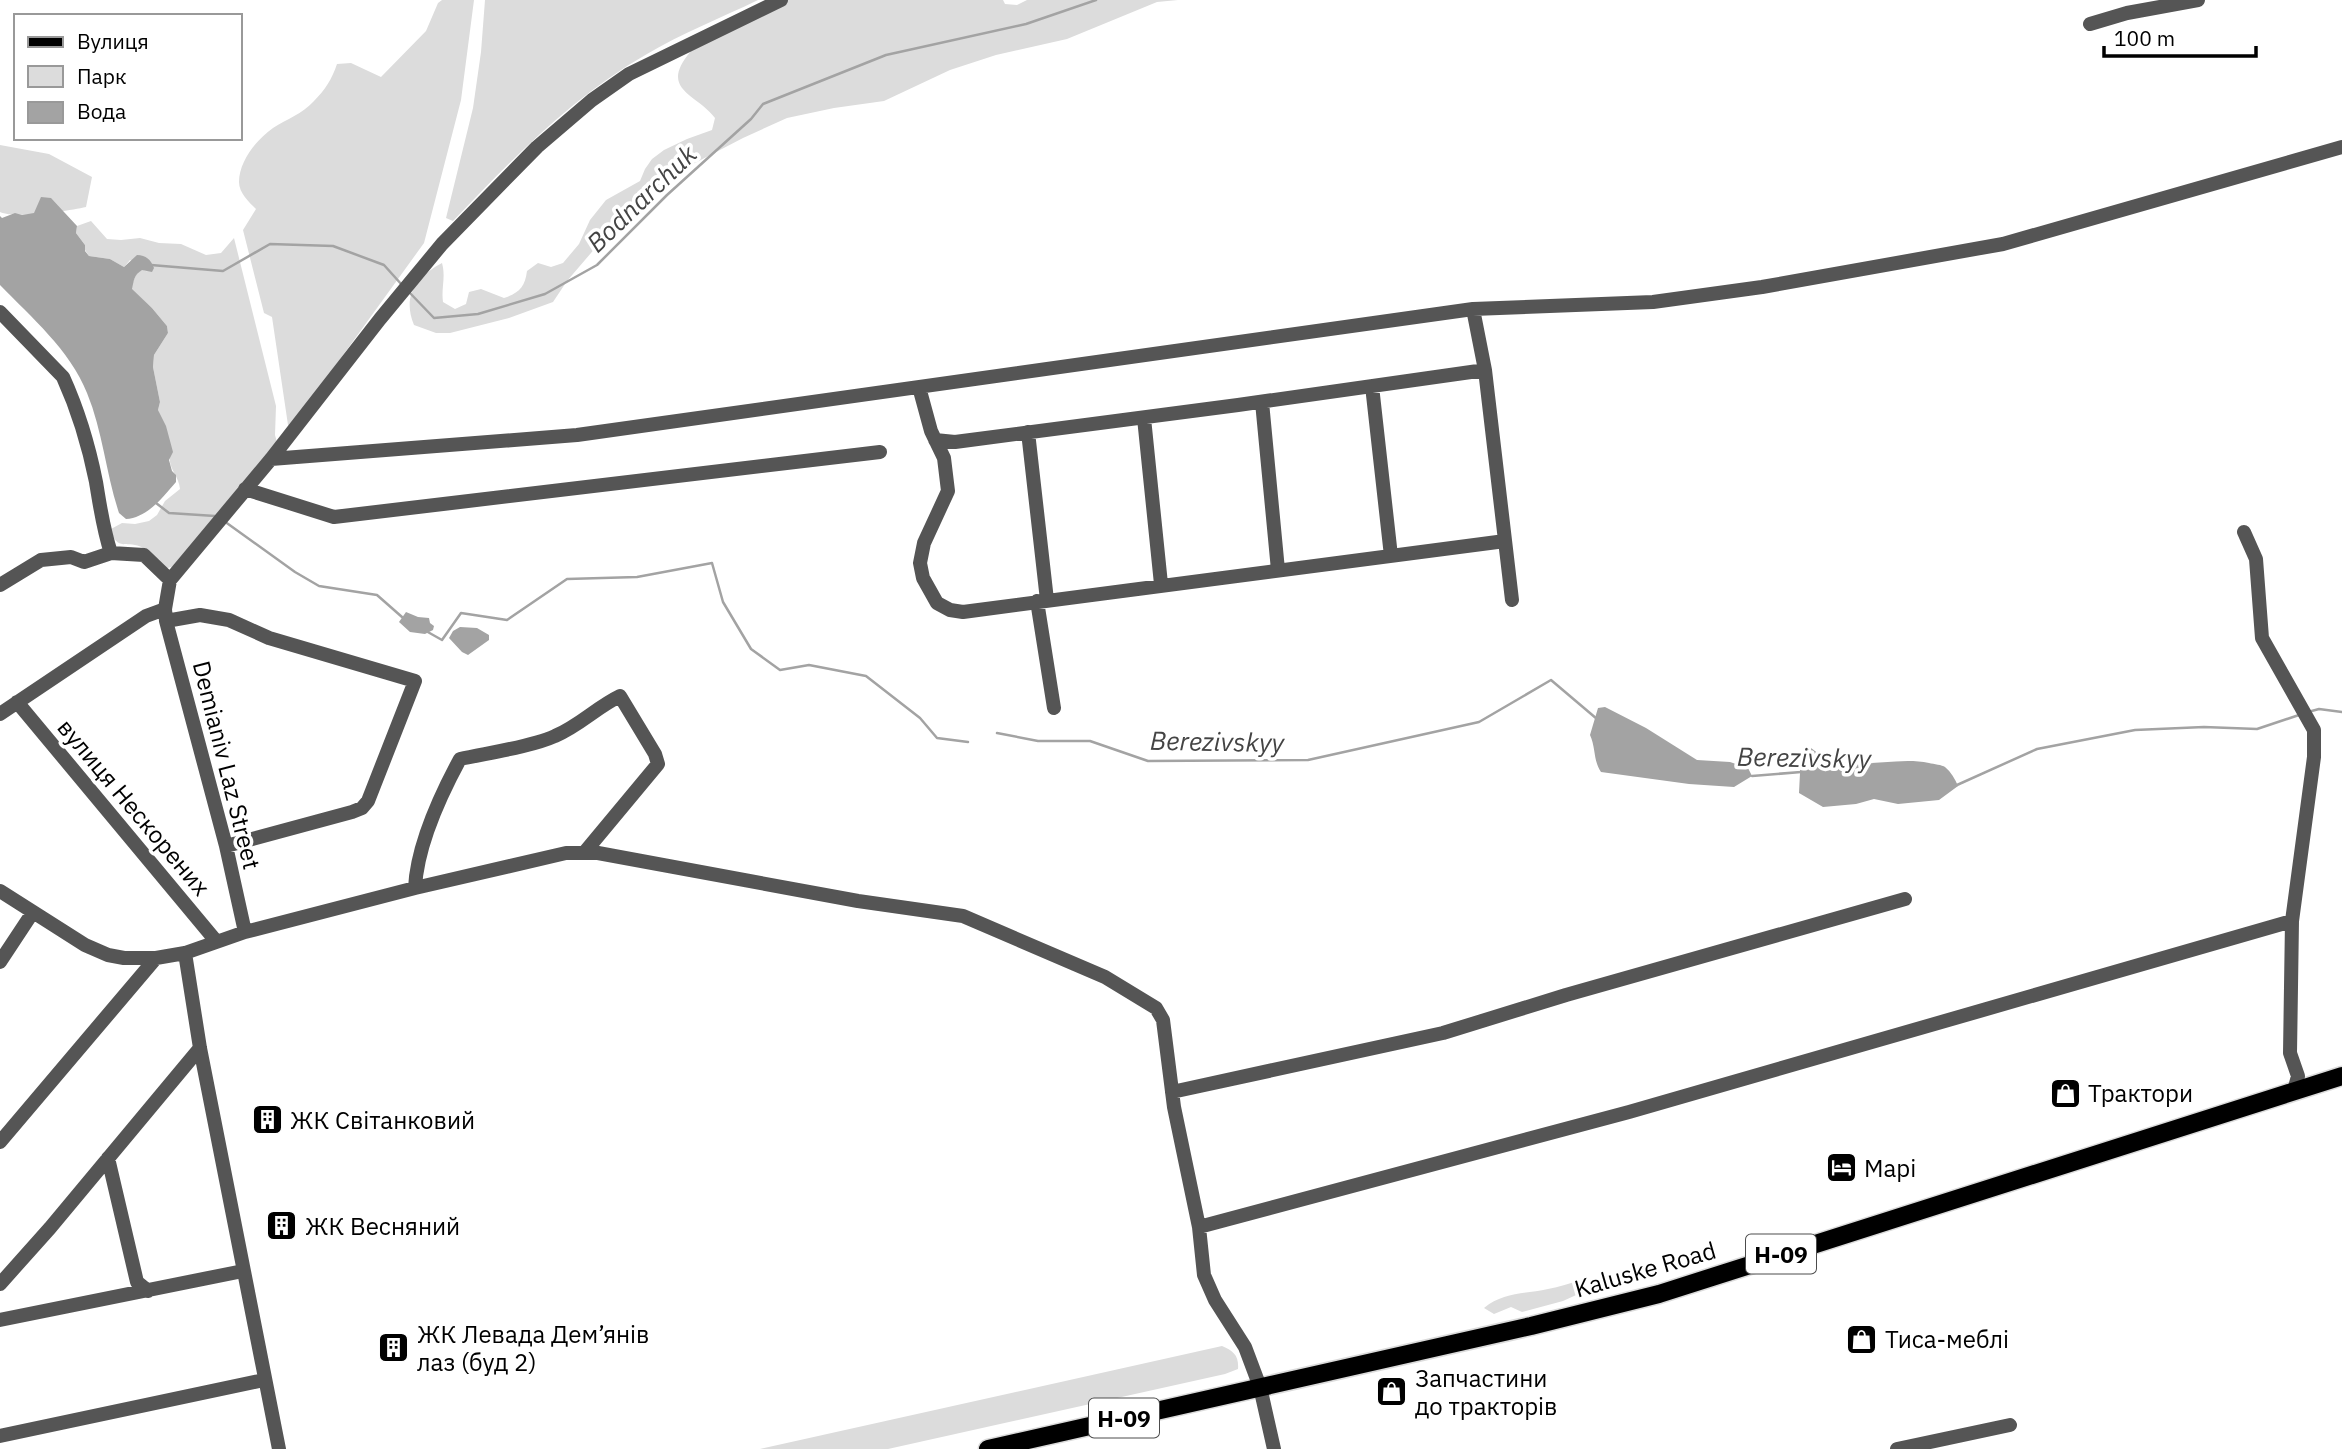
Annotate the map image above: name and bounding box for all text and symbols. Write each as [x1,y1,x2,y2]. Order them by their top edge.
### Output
legend [14,14,242,140]
scale bar [2104,14,2256,58]
text: 100 m [2114,24,2175,52]
text: Вулиця [77,27,149,55]
text: Парк [77,62,127,90]
text: Вода [77,97,126,125]
water label: Bodnarchuk [579,137,704,259]
street label: Demianiv Laz Street [186,657,268,873]
street label: вулиця Нескорених [51,712,217,902]
water label: Berezivskyy [1150,723,1286,759]
water label: Berezivskyy [1737,739,1873,775]
shop icon: Трактори [2048,1076,2082,1110]
place label: Трактори [2088,1077,2193,1109]
building icon: ЖК Світанковий [250,1103,284,1137]
place label: ЖК Світанковий [290,1104,475,1136]
hotel icon: Марі [1824,1151,1858,1185]
place label: Марі [1864,1152,1916,1184]
building icon: ЖК Весняний [265,1209,299,1243]
place label: ЖК Весняний [305,1210,460,1242]
street label: Kaluske Road [1571,1234,1719,1304]
road number: Н-09 [1746,1234,1816,1274]
place label: ЖК Левада Дем’янів лаз (буд 2) [417,1318,650,1378]
shop icon: Тиса-меблі [1845,1322,1879,1356]
place label: Тиса-меблі [1885,1323,2009,1355]
building icon: ЖК Левада Дем’янів лаз (буд 2) [377,1331,411,1365]
place label: Запчастини до тракторів [1415,1362,1557,1422]
shop icon: Запчастини до тракторів [1375,1375,1409,1409]
road number: Н-09 [1089,1399,1159,1438]

